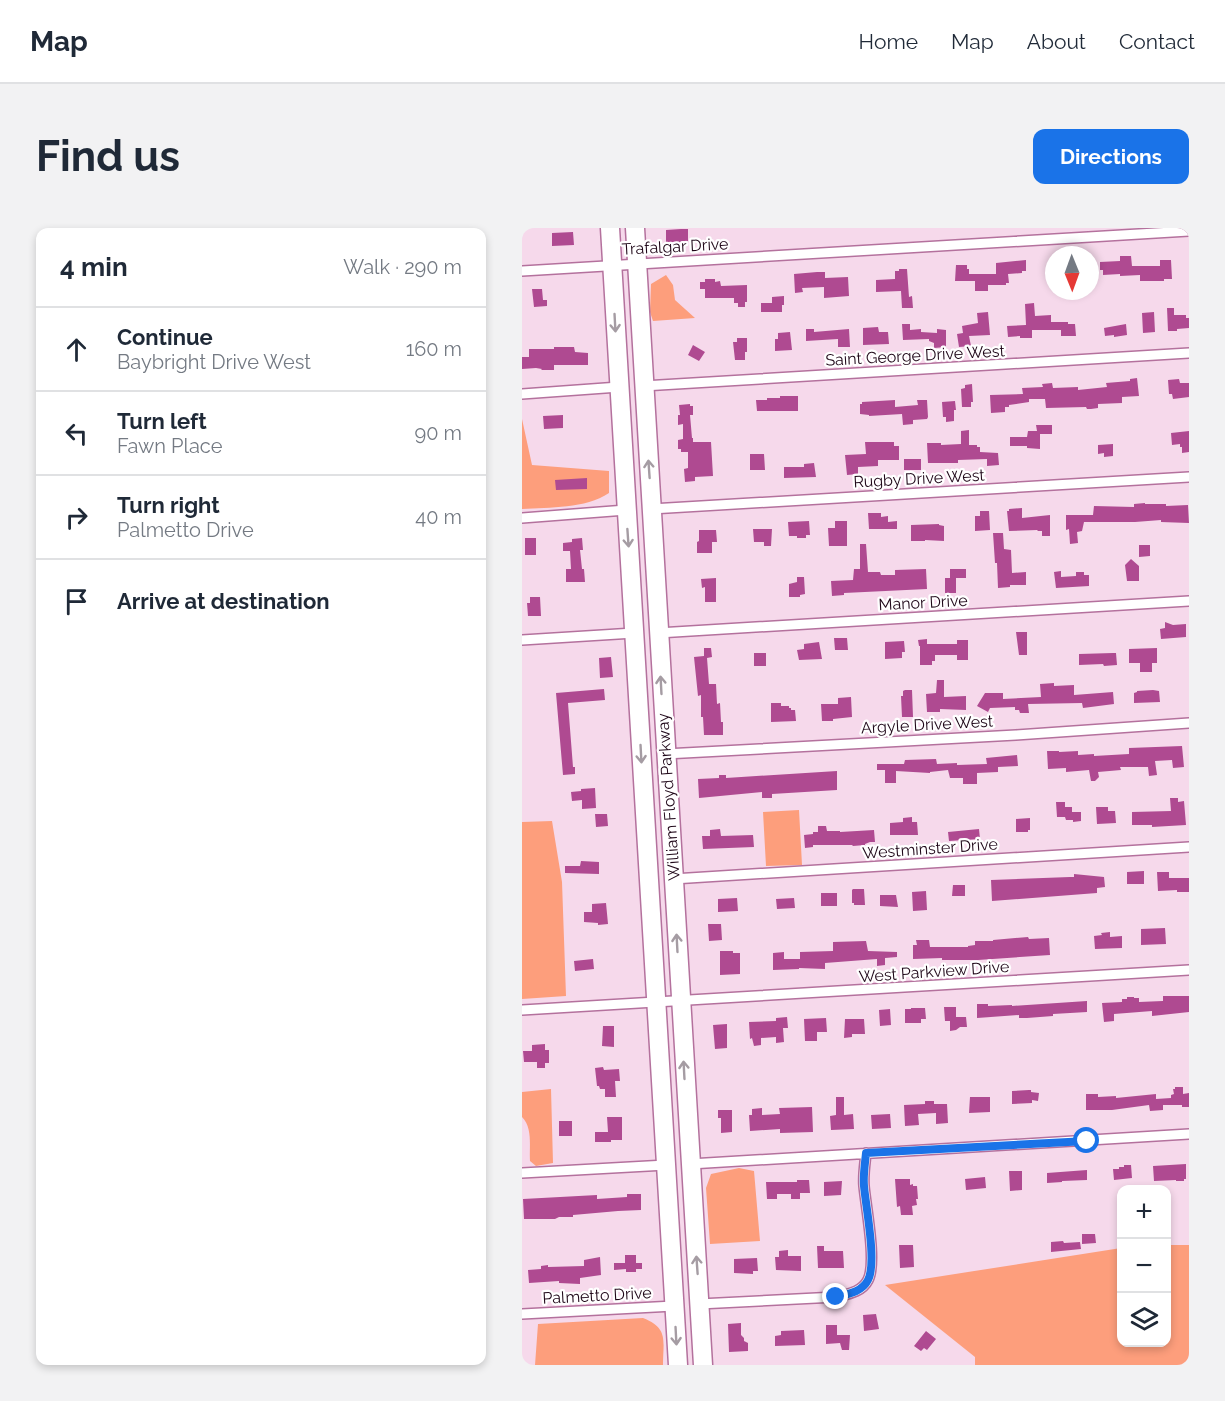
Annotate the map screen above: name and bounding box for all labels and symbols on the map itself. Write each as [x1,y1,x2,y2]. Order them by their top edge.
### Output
street label: Trafalgar Drive [621,234,729,259]
north arrow [1045,246,1099,300]
one-way arrow [610,312,621,332]
street label: Saint George Drive West [825,341,1006,370]
one-way arrow [643,460,654,480]
street label: Rugby Drive West [853,466,986,491]
one-way arrow [623,528,634,548]
street label: Manor Drive [878,591,968,614]
one-way arrow [656,676,667,696]
street label: William Floyd Parkway [653,712,684,881]
street label: Argyle Drive West [860,712,994,737]
one-way arrow [636,744,647,763]
street label: Westminster Drive [862,834,998,863]
one-way arrow [671,933,682,953]
street label: West Parkview Drive [858,957,1010,986]
one-way arrow [679,1061,690,1081]
route start [1073,1127,1099,1153]
one-way arrow [691,1255,702,1275]
street label: Palmetto Drive [542,1283,652,1308]
route end [822,1283,848,1309]
one-way arrow [670,1325,681,1345]

